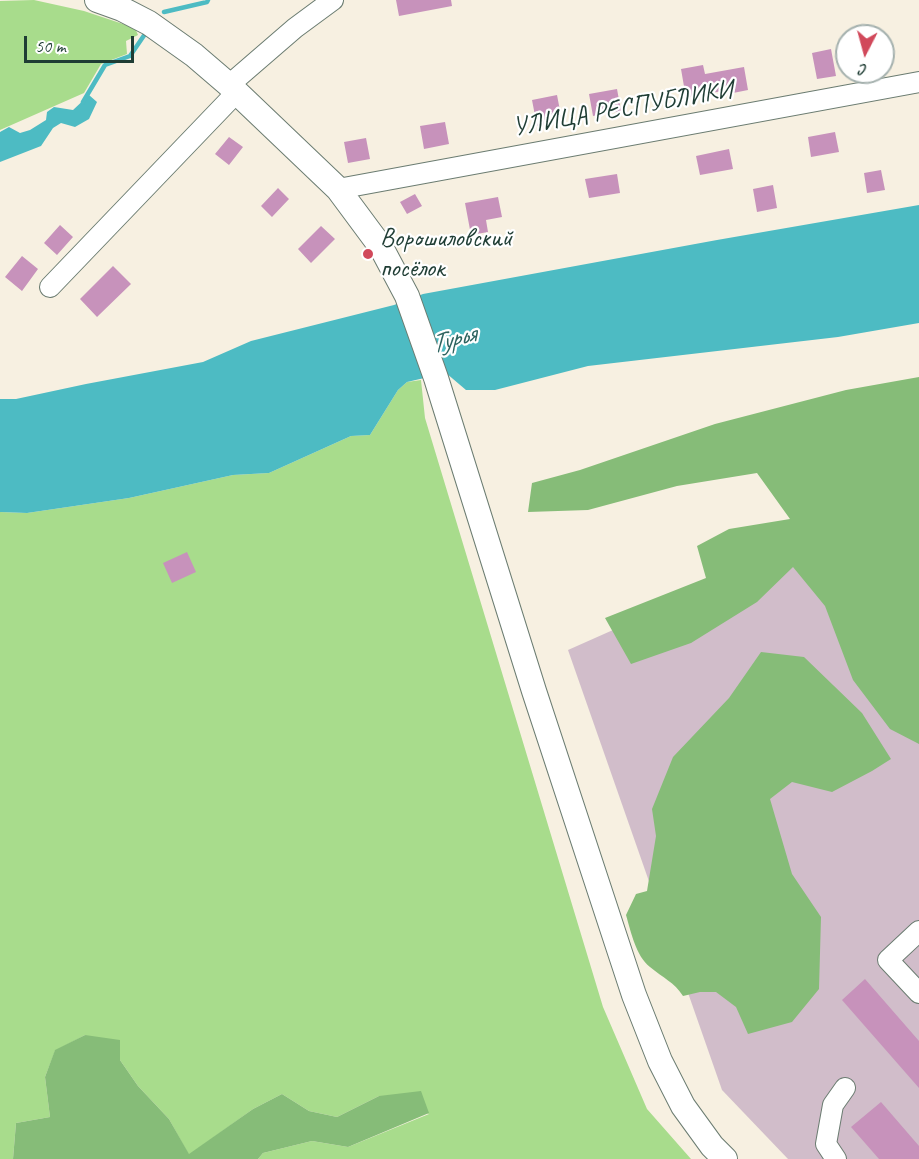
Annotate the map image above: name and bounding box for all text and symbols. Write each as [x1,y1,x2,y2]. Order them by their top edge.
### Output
scale bar [27,24,136,62]
north arrow [835,24,895,84]
text: 50 m [35,35,66,57]
text: С [858,60,868,80]
street label: УЛИЦА РЕСПУБЛИКИ [510,74,736,144]
place label: Ворошиловский посёлок [380,223,512,284]
marker: Ворошиловский посёлок [361,247,375,261]
water label: Турья [427,319,479,361]

